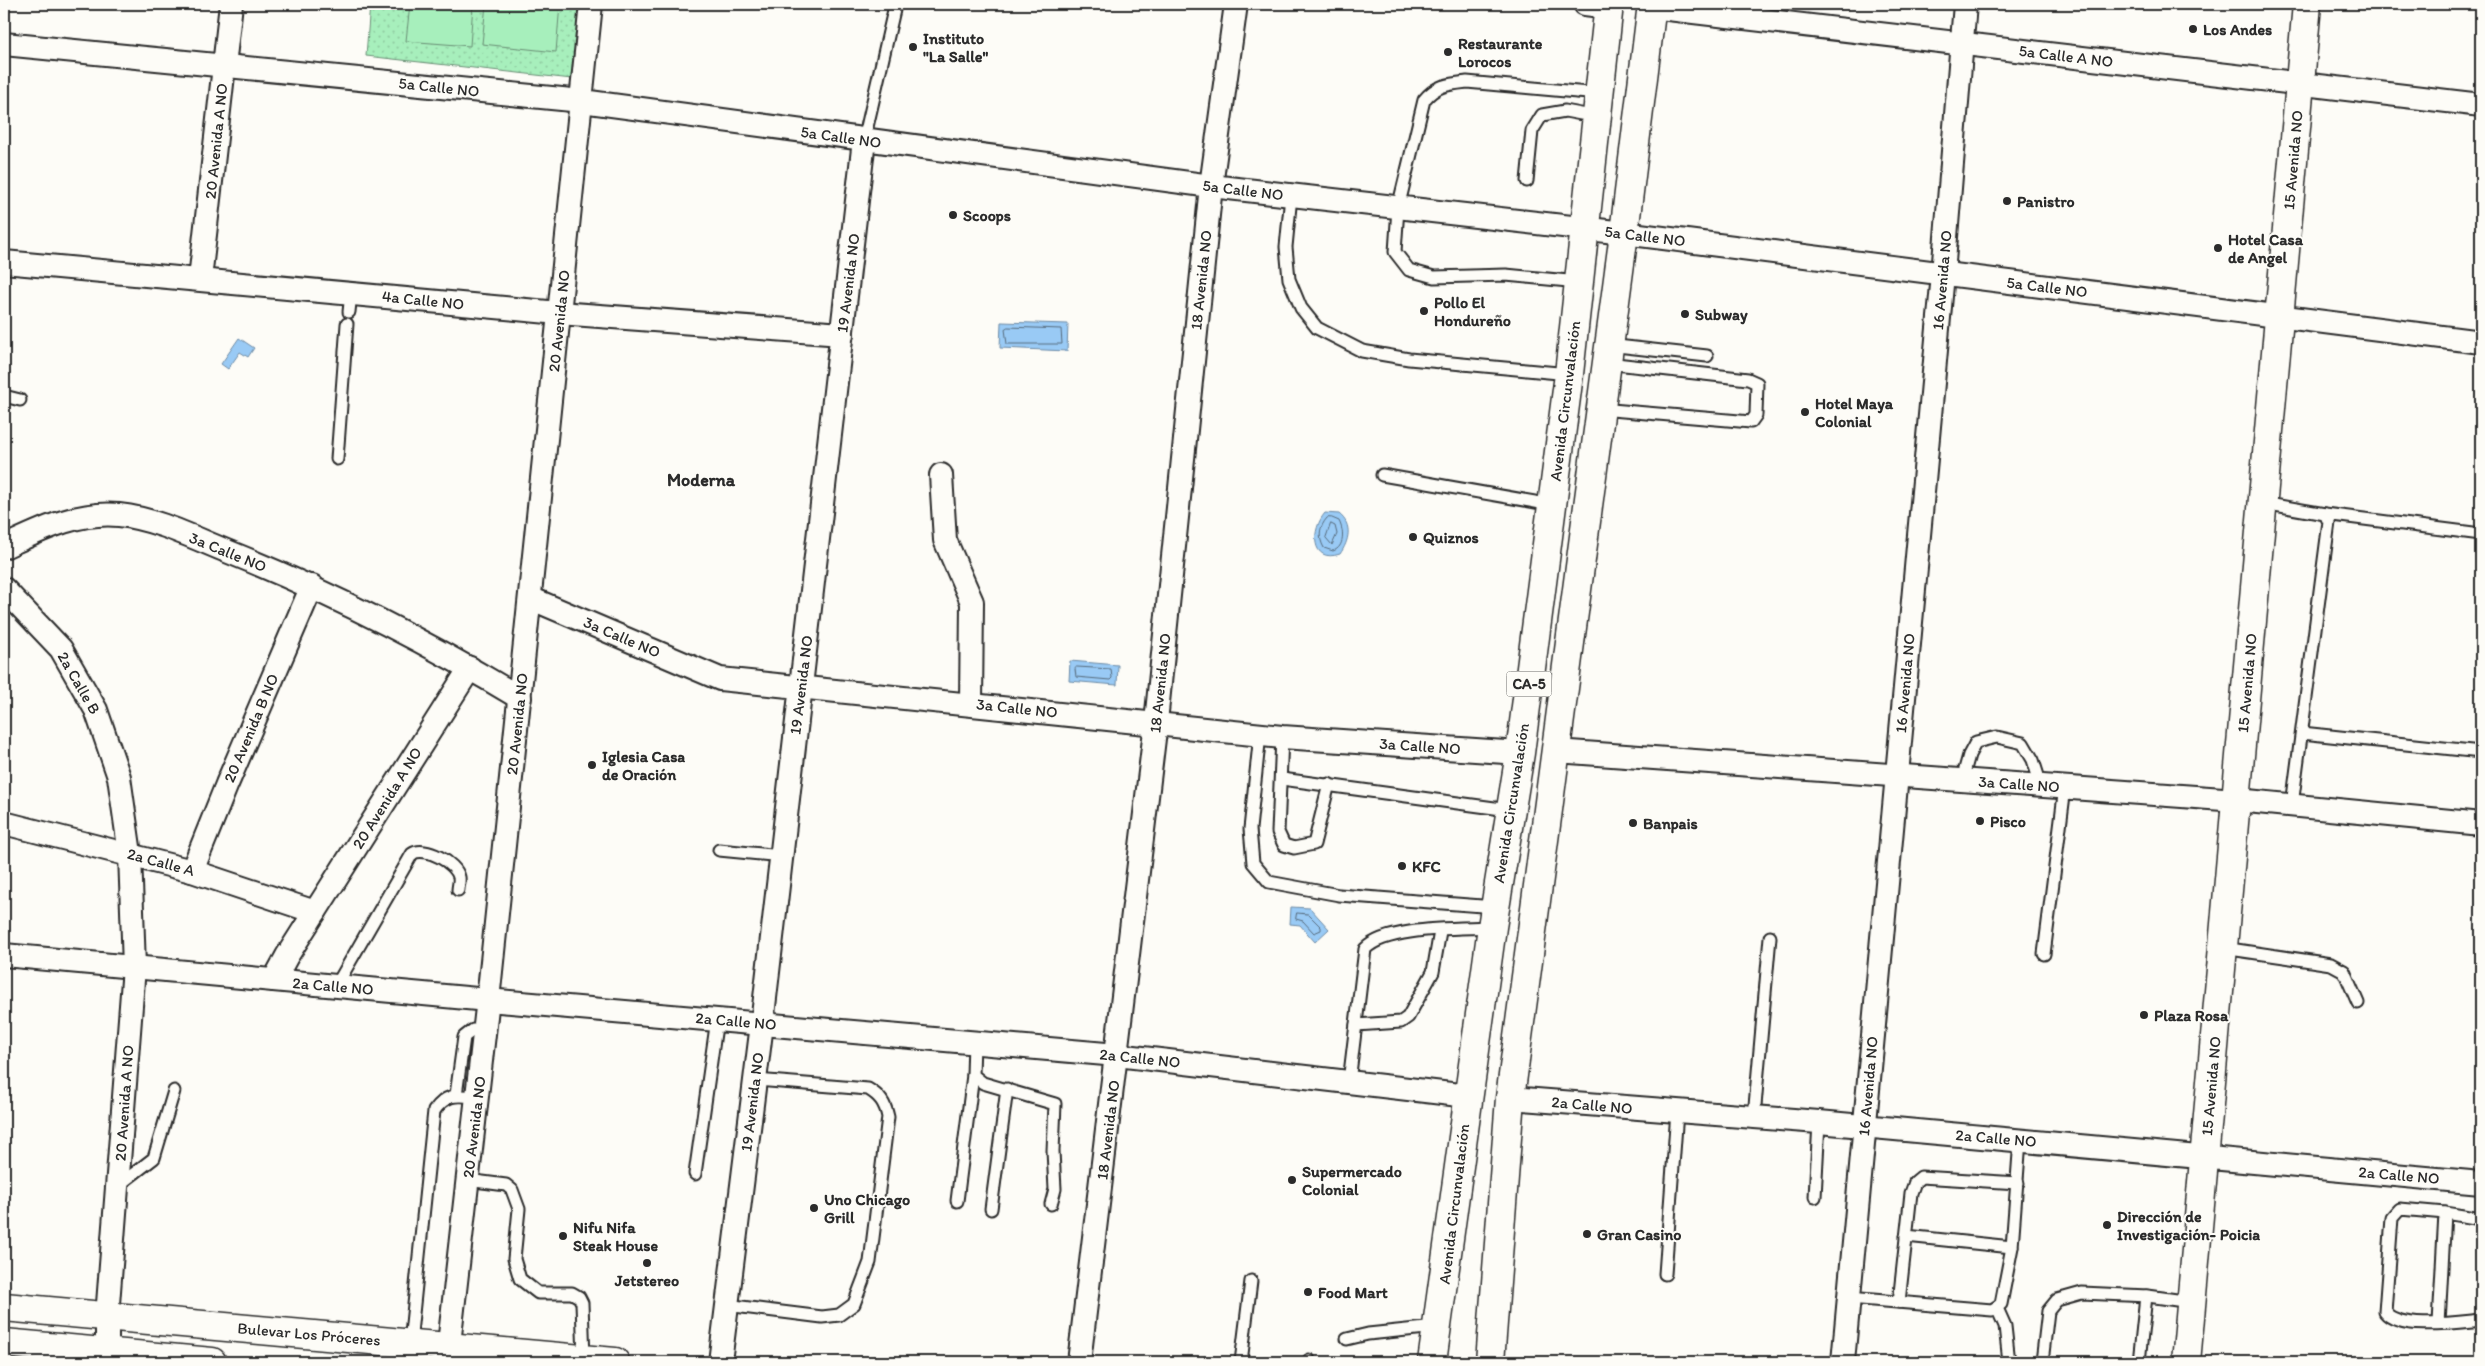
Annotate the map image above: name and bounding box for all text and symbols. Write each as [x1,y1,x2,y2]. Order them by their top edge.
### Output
place label: Los Andes [2203,20,2272,39]
marker: Los Andes [2187,23,2199,35]
place label: Instituto "La Salle" [923,29,988,66]
place label: Restaurante Lorocos [1458,34,1543,71]
marker: Instituto "La Salle" [907,41,919,53]
street label: 5a Calle A NO [2018,41,2114,71]
marker: Restaurante Lorocos [1442,46,1454,58]
street label: 5a Calle NO [398,73,480,101]
street label: 20 Avenida A NO [200,82,232,200]
street label: 15 Avenida NO [2279,109,2307,211]
street label: 5a Calle NO [799,122,883,152]
street label: 5a Calle NO [1202,176,1284,204]
place label: Panistro [2017,192,2075,211]
marker: Panistro [2001,195,2013,207]
place label: Scoops [963,206,1011,226]
marker: Scoops [947,209,959,221]
street label: 5a Calle NO [1604,222,1686,250]
street label: 18 Avenida NO [1186,229,1216,331]
street label: 16 Avenida NO [1928,229,1956,331]
place label: Hotel Casa de Angel [2228,230,2304,268]
street label: 19 Avenida NO [832,232,864,334]
marker: Hotel Casa de Angel [2212,242,2224,254]
street label: 20 Avenida NO [544,269,574,373]
street label: 5a Calle NO [2006,273,2088,301]
street label: 4a Calle NO [381,286,465,314]
place label: Pollo El Hondureño [1434,293,1511,330]
marker: Pollo El Hondureño [1418,305,1430,317]
place label: Subway [1695,305,1748,325]
marker: Subway [1679,308,1691,320]
street label: Avenida Circunvalación [1546,320,1584,482]
place label: Hotel Maya Colonial [1815,394,1894,431]
marker: Hotel Maya Colonial [1799,406,1811,418]
district label: Moderna [667,469,736,491]
street label: 3a Calle NO [187,528,269,576]
place label: Quiznos [1423,528,1479,547]
marker: Quiznos [1407,531,1419,543]
street label: 3a Calle NO [581,612,663,662]
street label: 18 Avenida NO [1145,632,1175,734]
street label: 16 Avenida NO [1891,632,1919,734]
street label: 15 Avenida NO [2233,632,2261,734]
street label: 19 Avenida NO [785,634,817,736]
street label: 2a Calle B [54,648,104,718]
street label: 20 Avenida B NO [219,671,283,785]
street label: 20 Avenida NO [502,672,532,776]
road number: CA-5 [1506,672,1552,696]
street label: 3a Calle NO [975,694,1059,722]
street label: Avenida Circunvalación [1489,722,1533,884]
street label: 3a Calle NO [1379,734,1461,758]
street label: 20 Avenida A NO [348,744,426,852]
place label: Iglesia Casa de Oración [602,747,685,784]
marker: Iglesia Casa de Oración [586,759,598,771]
street label: 3a Calle NO [1978,772,2060,796]
place label: Pisco [1990,812,2026,831]
place label: Banpais [1643,814,1698,834]
marker: Pisco [1974,815,1986,827]
marker: Banpais [1627,817,1639,829]
street label: 2a Calle A [125,844,197,880]
place label: KFC [1412,857,1442,876]
marker: KFC [1396,860,1408,872]
street label: 2a Calle NO [292,973,374,999]
place label: Plaza Rosa [2154,1006,2229,1025]
street label: 2a Calle NO [695,1008,777,1034]
marker: Plaza Rosa [2138,1009,2150,1021]
street label: 16 Avenida NO [1854,1035,1882,1137]
street label: 15 Avenida NO [2197,1035,2225,1137]
street label: 20 Avenida A NO [110,1044,138,1162]
street label: 2a Calle NO [1099,1044,1181,1072]
street label: 19 Avenida NO [736,1051,768,1153]
street label: 20 Avenida NO [458,1075,490,1179]
street label: 18 Avenida NO [1092,1079,1124,1181]
street label: 2a Calle NO [1551,1092,1633,1118]
street label: Avenida Circunvalación [1435,1123,1473,1285]
street label: 2a Calle NO [1955,1125,2037,1151]
place label: Supermercado Colonial [1302,1162,1402,1199]
street label: 2a Calle NO [2358,1162,2440,1188]
marker: Supermercado Colonial [1286,1174,1298,1186]
place label: Uno Chicago Grill [824,1190,910,1227]
marker: Uno Chicago Grill [808,1202,820,1214]
place label: Dirección de Investigación- Poicia [2117,1207,2260,1245]
place label: Nifu Nifa Steak House [573,1218,659,1255]
marker: Dirección de Investigación- Poicia [2101,1219,2113,1231]
place label: Gran Casino [1597,1225,1681,1244]
marker: Gran Casino [1581,1228,1593,1240]
marker: Nifu Nifa Steak House [557,1230,569,1242]
marker: Jetstereo [641,1257,653,1269]
place label: Jetstereo [614,1271,679,1290]
place label: Food Mart [1318,1283,1388,1302]
marker: Food Mart [1302,1286,1314,1298]
street label: Bulevar Los Próceres [237,1318,381,1350]

